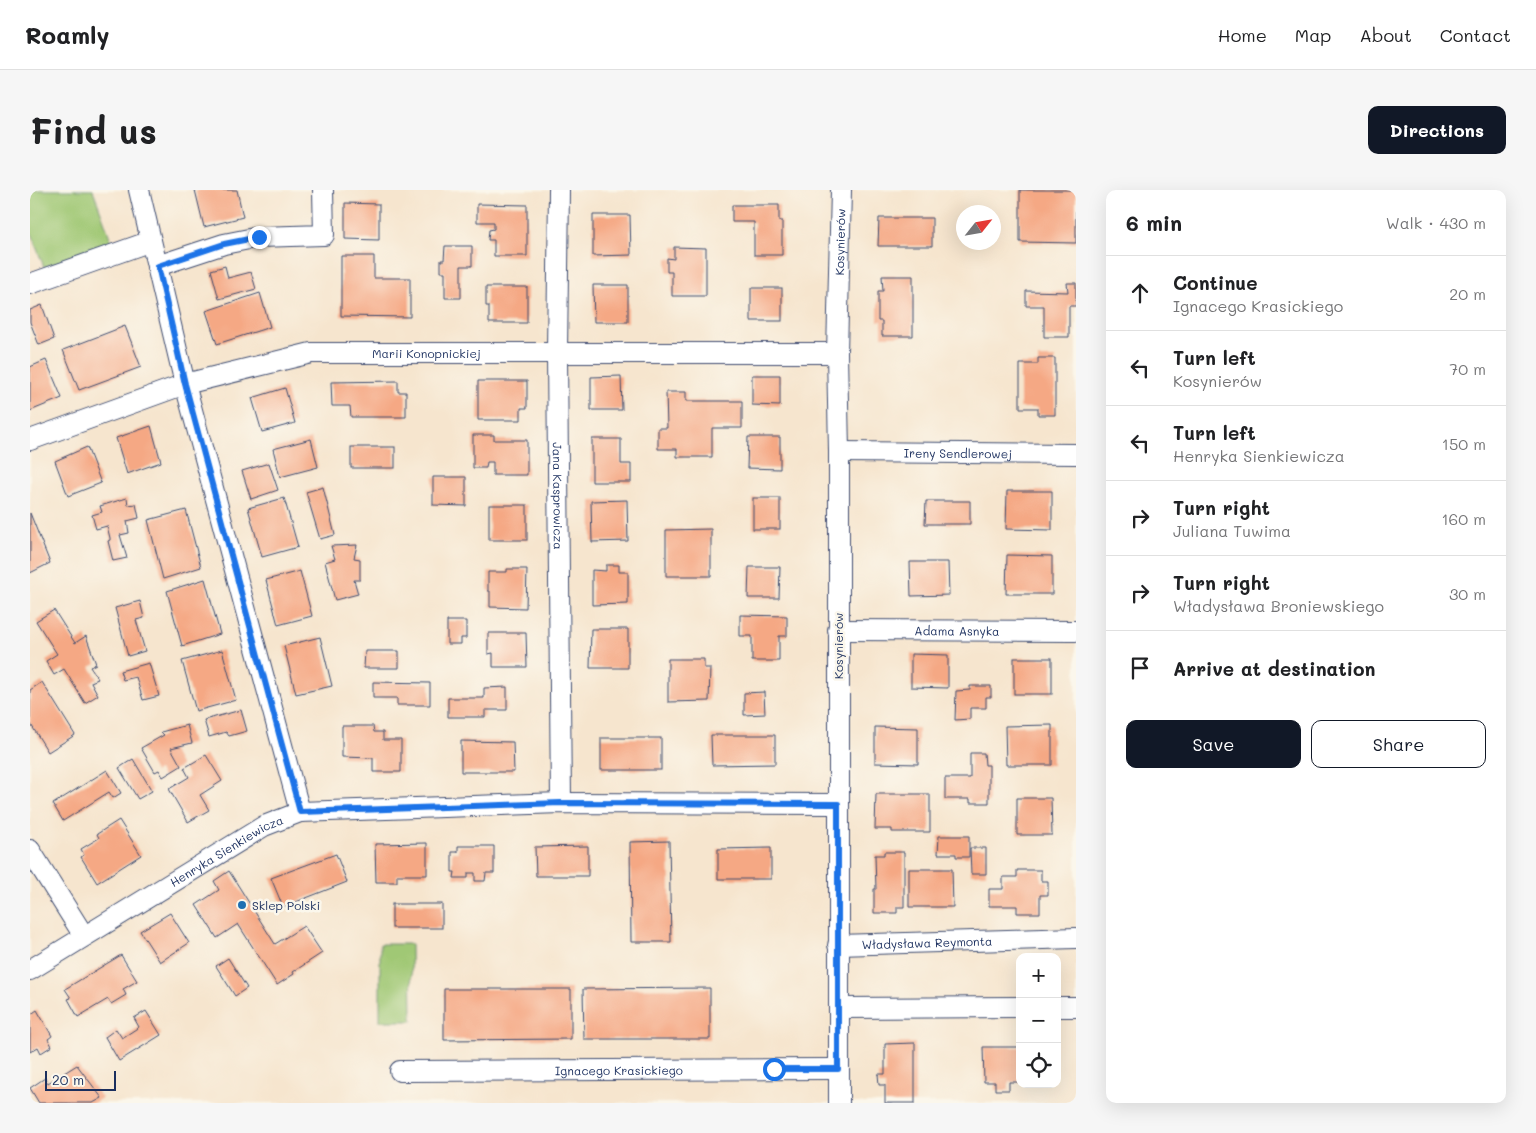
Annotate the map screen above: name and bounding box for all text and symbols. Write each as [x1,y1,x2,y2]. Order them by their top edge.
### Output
text: Roamly [25,19,109,50]
text: Home [1218,23,1267,47]
text: Map [1295,23,1331,47]
text: About [1359,23,1412,47]
text: Contact [1440,23,1511,47]
button: Directions [1368,106,1506,154]
text: Find us [30,107,157,153]
north arrow [956,205,1001,250]
street label: Kosynierów [831,208,849,276]
text: 6 min [1126,209,1182,236]
text: Walk · 430 m [1386,212,1486,233]
route end [248,226,271,249]
text: Continue [1173,270,1258,295]
icon: ahead [1126,279,1154,307]
text: 20 m [1449,283,1486,304]
text: Ignacego Krasickiego [1173,295,1343,316]
street label: Marii Konopnickiej [372,345,481,361]
text: Turn left [1173,345,1256,370]
icon: left [1126,354,1154,382]
text: 70 m [1449,358,1486,379]
text: Kosynierów [1173,370,1262,391]
text: Turn left [1173,420,1256,445]
icon: left [1126,429,1154,457]
text: 150 m [1442,433,1486,454]
street label: Jana Kasprowicza [550,442,567,550]
street label: Ireny Sendlerowej [904,445,1012,461]
text: Henryka Sienkiewicza [1173,445,1345,466]
text: Turn right [1173,495,1270,520]
icon: right [1126,504,1154,532]
text: 160 m [1441,508,1486,529]
text: Juliana Tuwima [1173,520,1291,541]
text: Turn right [1173,570,1270,595]
icon: right [1126,579,1154,607]
text: 30 m [1449,583,1486,604]
text: Władysława Broniewskiego [1173,595,1384,616]
street label: Kosynierów [830,613,846,679]
street label: Adama Asnyka [914,622,1000,639]
icon: arrive [1126,654,1154,682]
text: Arrive at destination [1173,656,1376,681]
button: Save [1126,720,1301,768]
button: Share [1311,720,1486,768]
street label: Henryka Sienkiewicza [167,811,285,890]
place label: Sklep Polski [252,897,320,913]
marker: Sklep Polski [236,899,248,911]
street label: Władysława Reymonta [861,932,993,952]
map controls [1016,953,1061,1088]
button: + [1016,953,1061,998]
button: − [1016,998,1061,1043]
button: locate [1016,1043,1061,1088]
route start [763,1058,786,1081]
street label: Ignacego Krasickiego [555,1062,683,1078]
scale bar [45,1068,116,1091]
text: 20 m [52,1070,84,1089]

